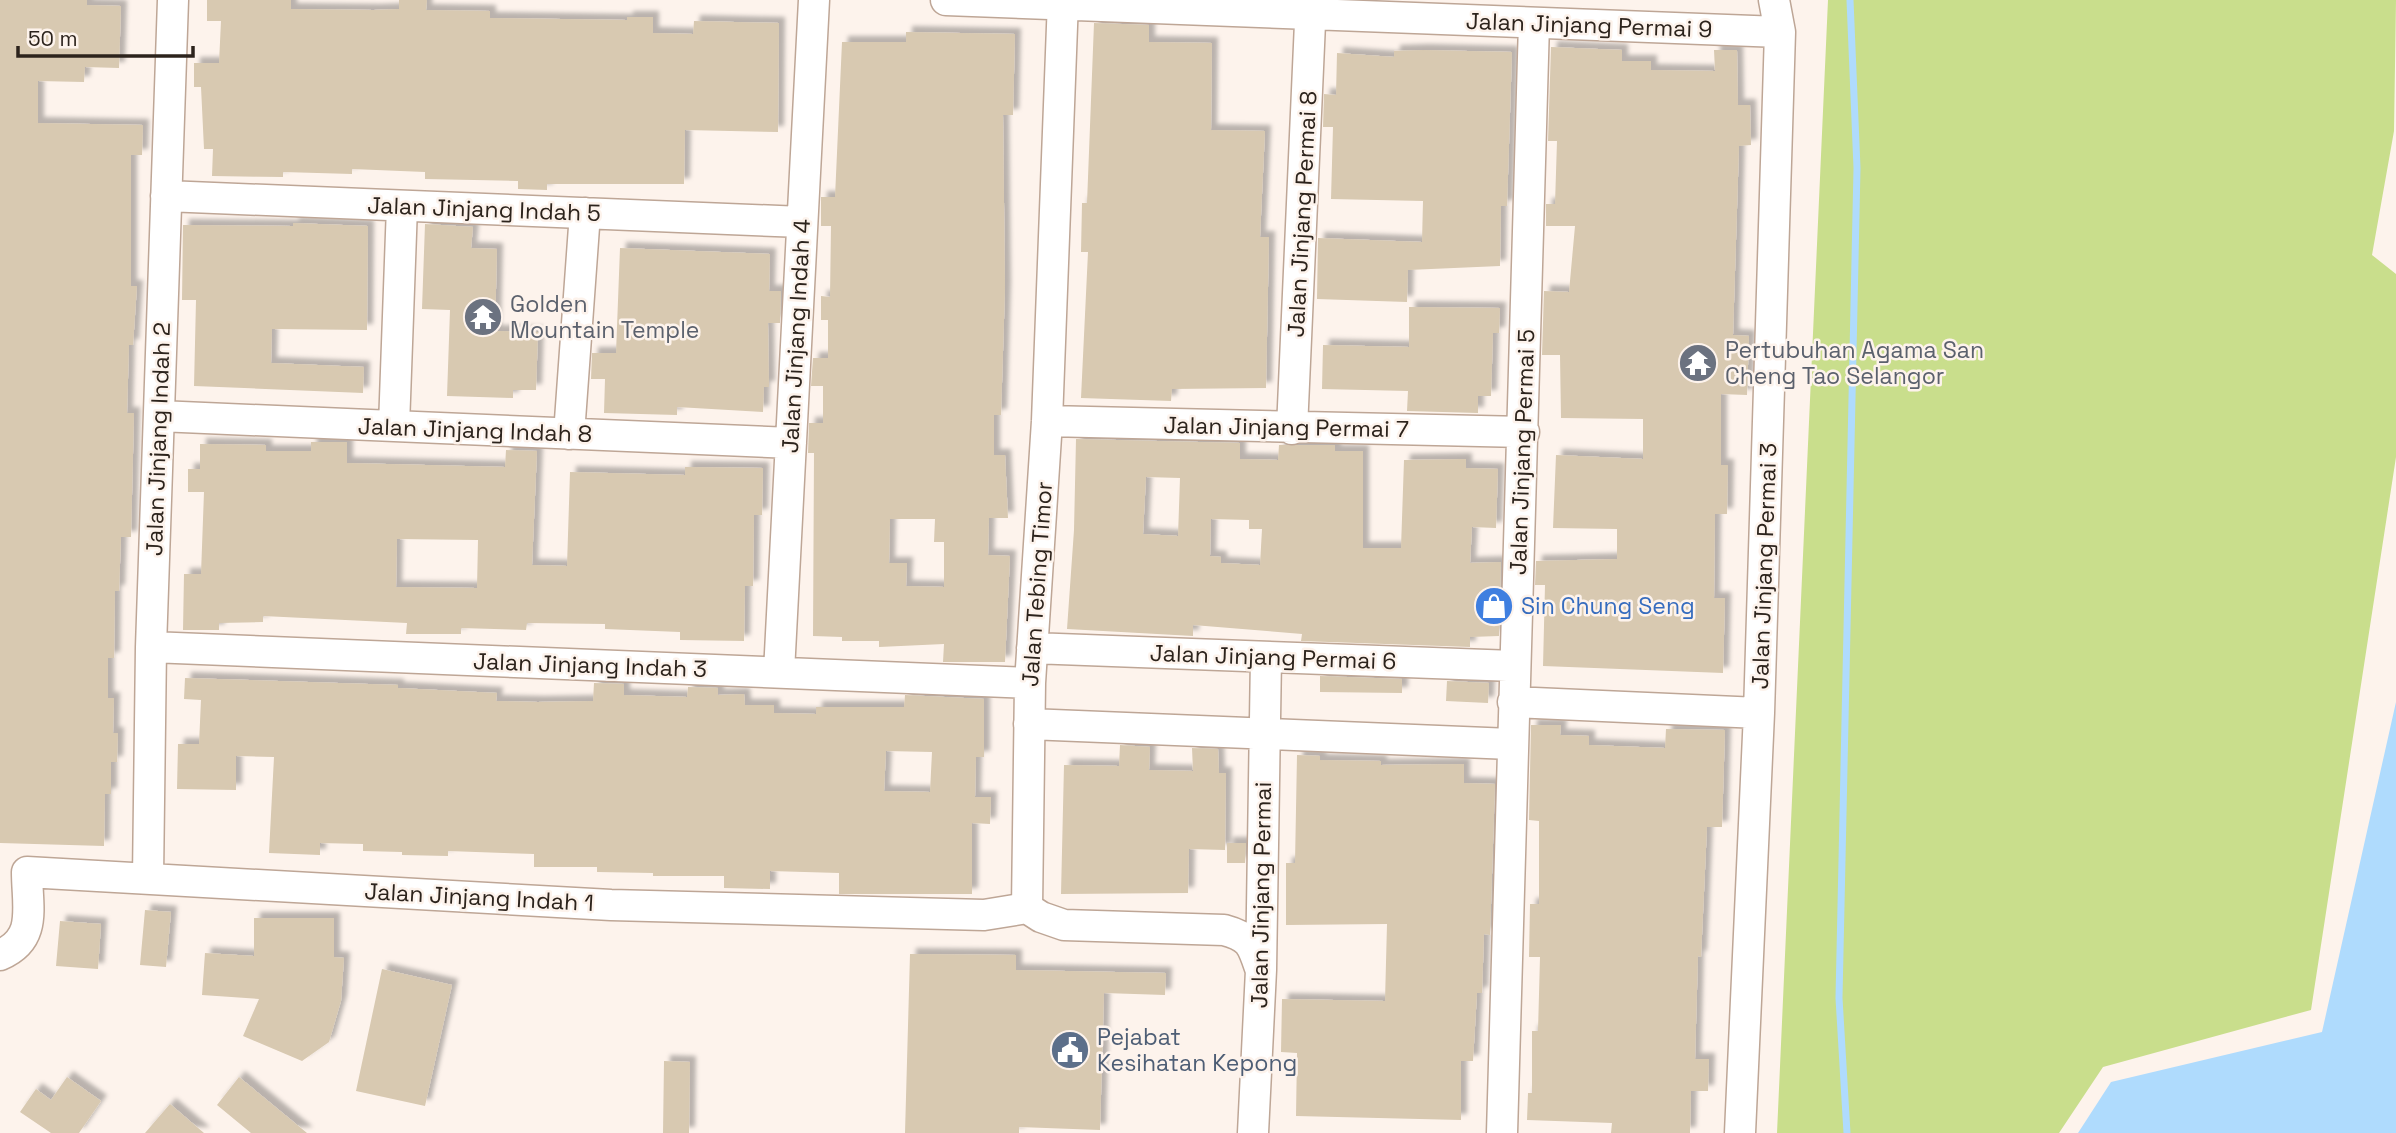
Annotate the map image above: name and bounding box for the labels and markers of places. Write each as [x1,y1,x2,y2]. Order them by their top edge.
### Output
place label: Golden Mountain Temple [510,289,699,345]
temple icon: Golden Mountain Temple [462,296,504,338]
place label: Pertubuhan Agama San Cheng Tao Selangor [1725,335,1984,391]
temple icon: Pertubuhan Agama San Cheng Tao Selangor [1677,342,1719,384]
shop icon: Sin Chung Seng [1473,585,1515,627]
place label: Sin Chung Seng [1521,591,1695,621]
place label: Pejabat Kesihatan Kepong [1097,1022,1297,1078]
public building icon: Pejabat Kesihatan Kepong [1049,1029,1091,1071]

